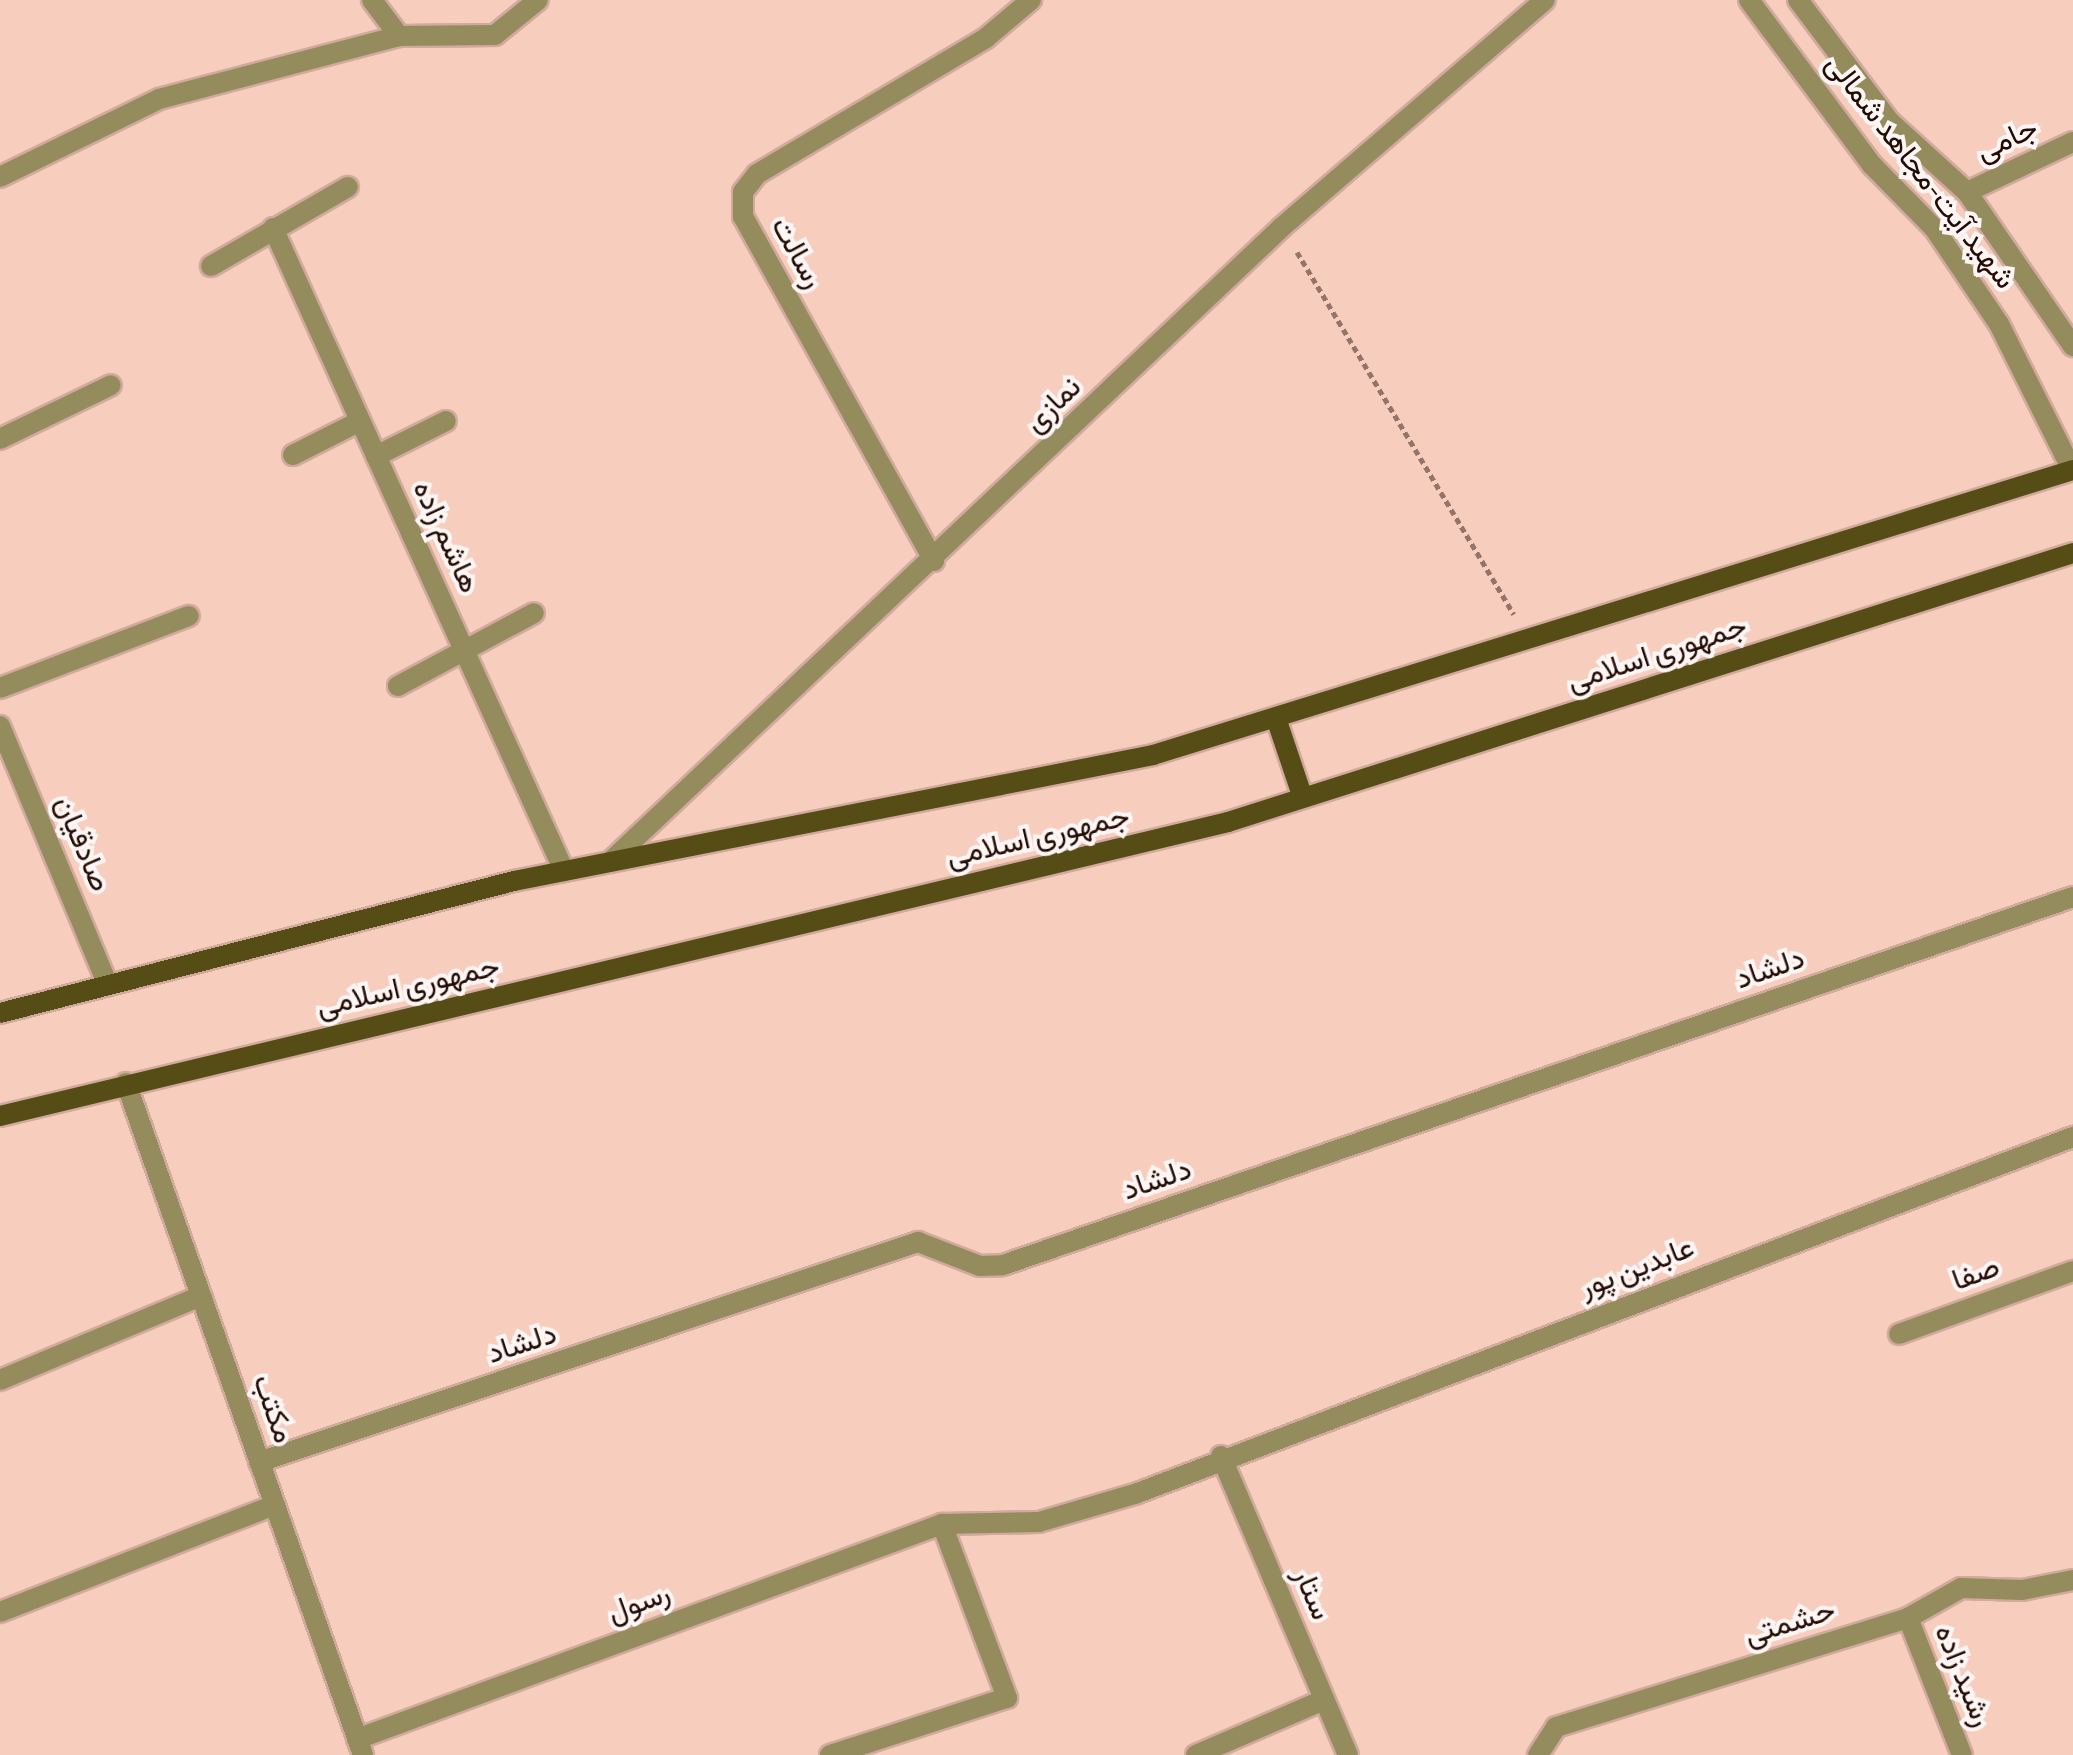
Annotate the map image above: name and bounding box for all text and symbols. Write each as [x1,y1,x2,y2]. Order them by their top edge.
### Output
street label: شهید آیت-مجاهد شمالی [1817,47,2023,297]
street label: جامی [1970,110,2044,170]
street label: رسالت [763,211,831,295]
street label: نمازی [1017,369,1089,441]
street label: هاشم زاده [404,475,488,599]
street label: جمهوری اسلامی [1563,608,1751,700]
street label: صادقیان [46,791,118,897]
street label: جمهوری اسلامی [943,798,1133,876]
street label: دلشاد [1731,940,1809,998]
street label: جمهوری اسلامی [313,948,503,1026]
street label: دلشاد [1118,1151,1196,1209]
street label: عابدین پور [1575,1230,1699,1306]
street label: صفا [1947,1249,2005,1299]
street label: دلشاد [483,1316,561,1372]
street label: مکتب [245,1370,301,1448]
street label: ستار [1285,1562,1339,1626]
street label: رسول [603,1575,675,1631]
street label: حشمتی [1740,1592,1840,1654]
street label: رشید زاده [1926,1620,2000,1732]

